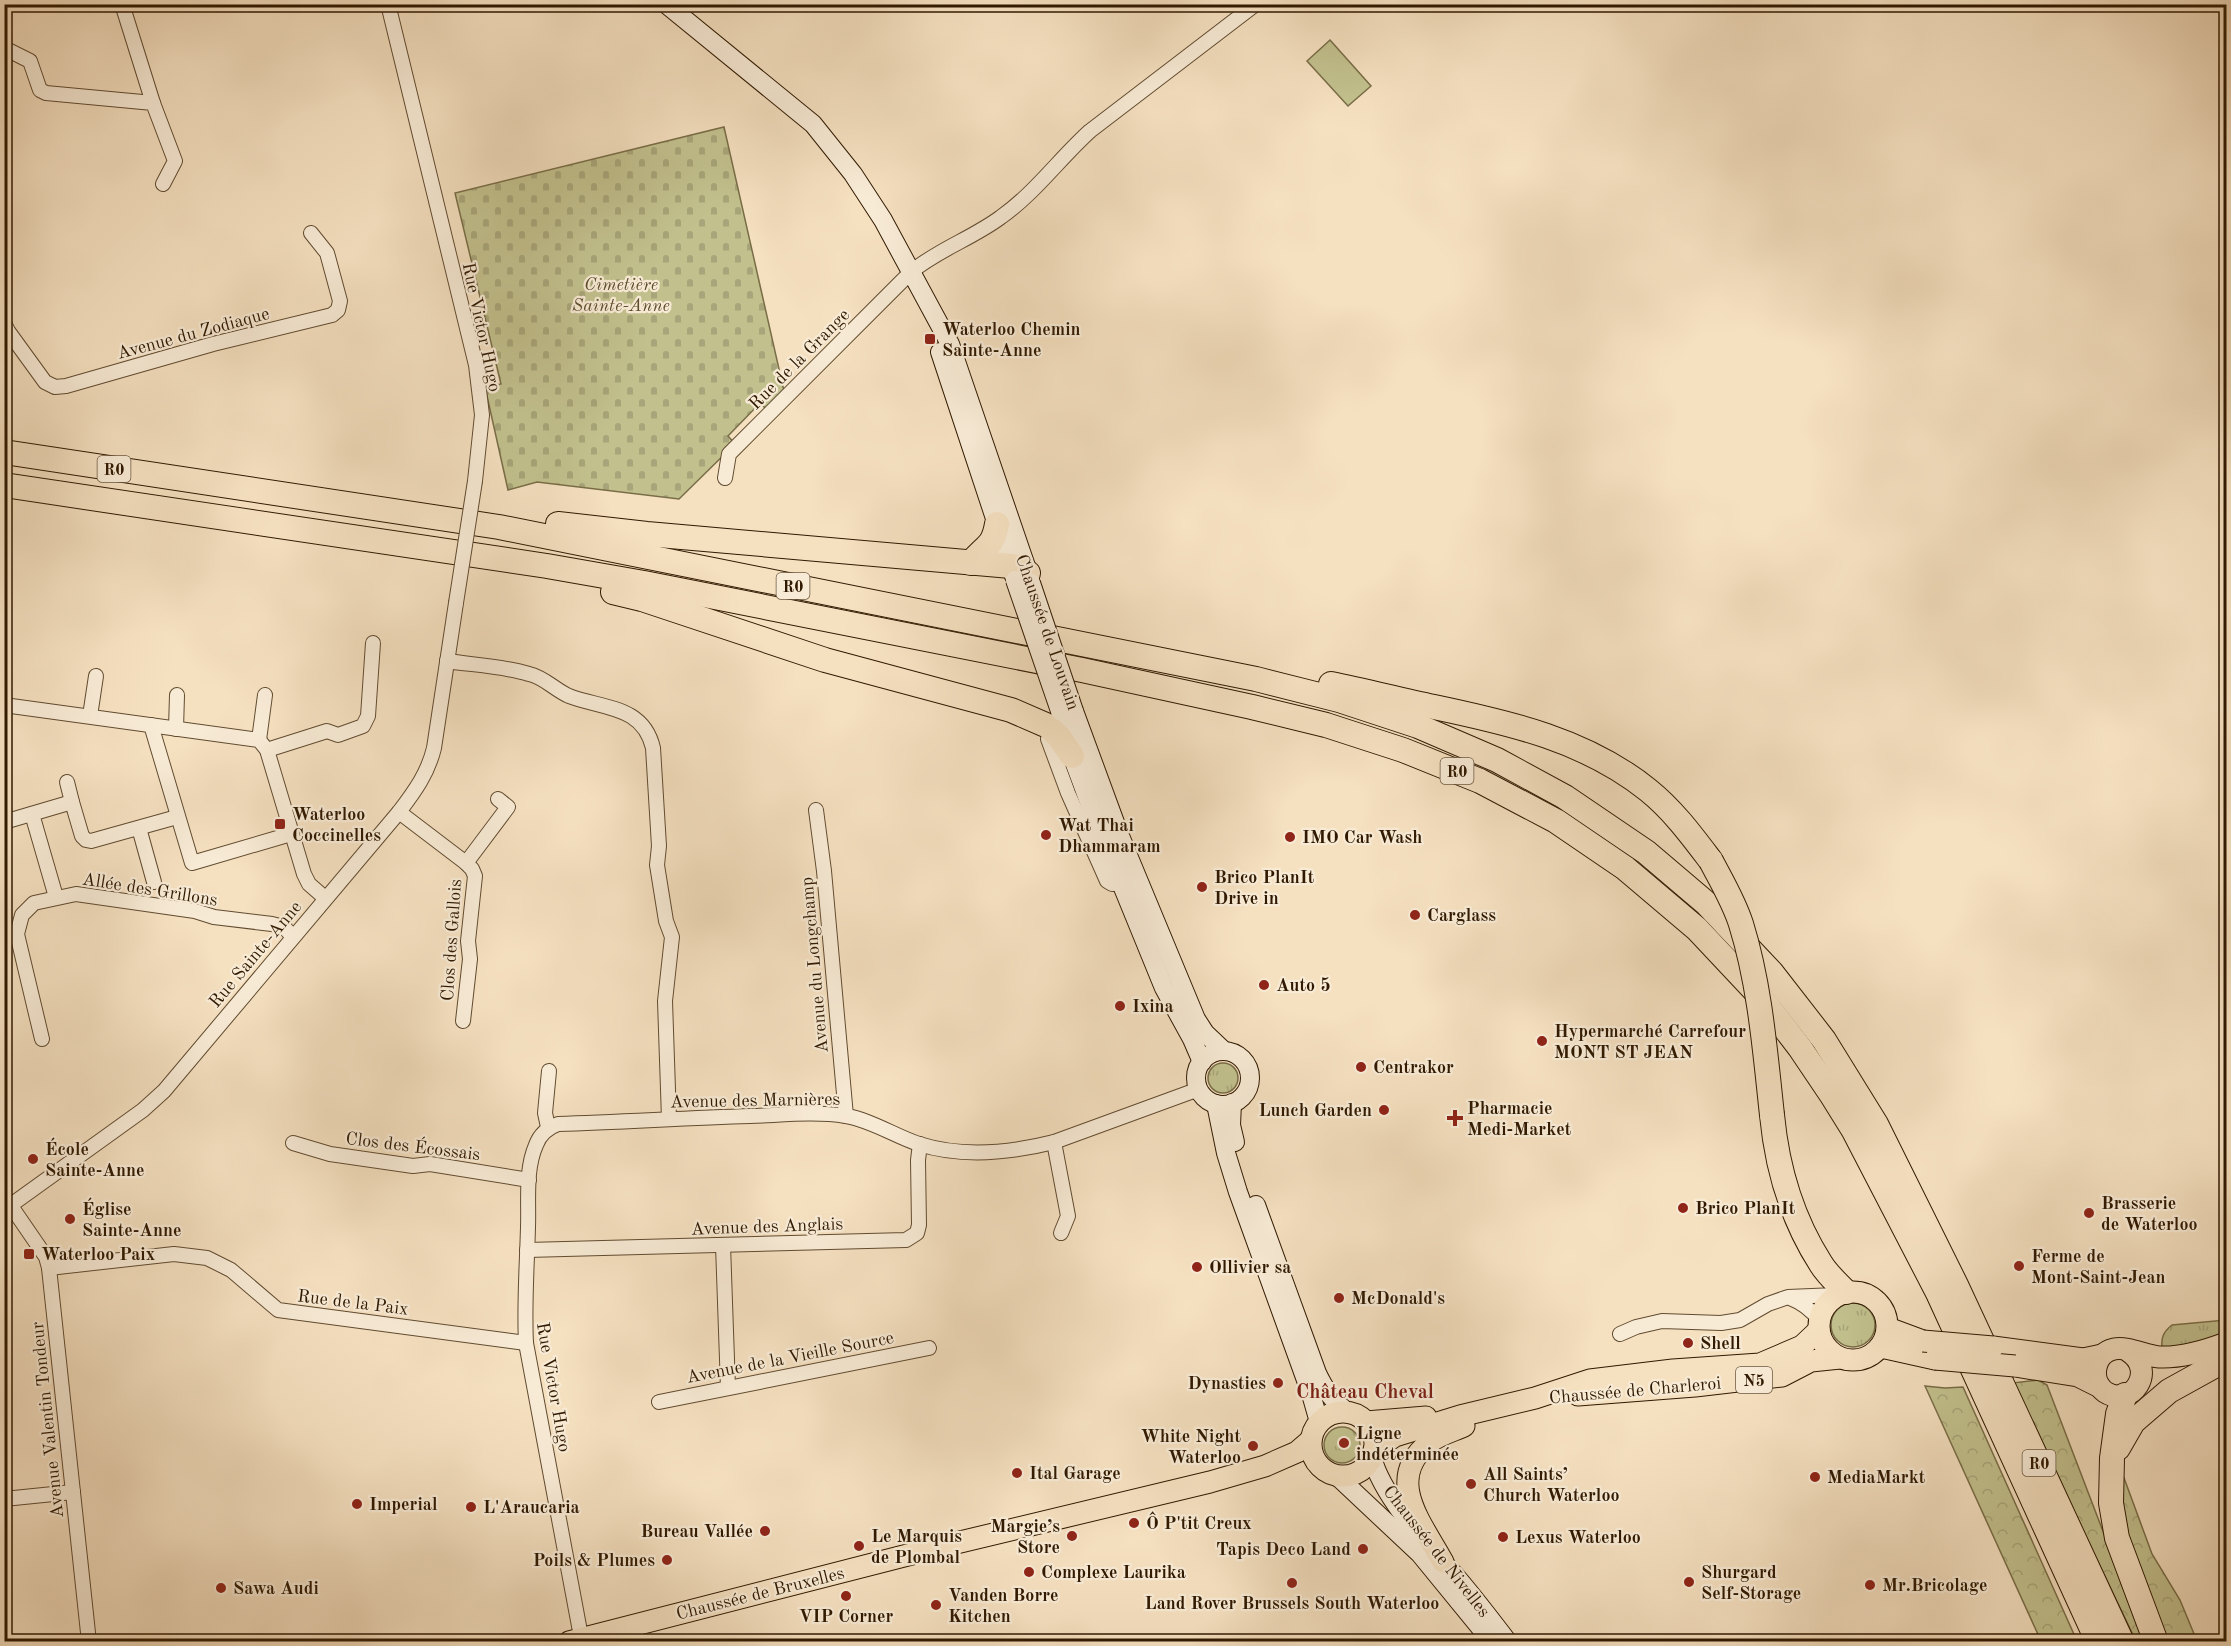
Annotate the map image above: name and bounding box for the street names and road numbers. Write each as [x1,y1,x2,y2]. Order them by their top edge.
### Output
street label: Rue Victor Hugo [459,261,504,394]
street label: Avenue du Zodiaque [115,305,271,363]
street label: Rue de la Grange [746,306,854,414]
road number: R0 [98,456,130,482]
street label: Chaussée de Louvain [1012,552,1082,713]
road number: R0 [776,573,810,599]
road number: R0 [1440,758,1474,784]
street label: Allée des Grillons [81,870,219,910]
street label: Avenue du Longchamp [798,876,832,1054]
street label: Clos des Gallois [439,878,465,1002]
street label: Rue Sainte-Anne [206,898,305,1011]
street label: Avenue des Marnières [670,1091,841,1111]
street label: Clos des Écossais [344,1126,482,1164]
street label: Avenue des Anglais [691,1215,844,1239]
street label: Rue de la Paix [296,1287,410,1319]
street label: Avenue Valentin Tondeur [29,1320,67,1519]
street label: Rue Victor Hugo [533,1321,573,1454]
street label: Avenue de la Vieille Source [685,1329,896,1387]
road number: N5 [1736,1367,1772,1393]
street label: Chaussée de Charleroi [1548,1374,1722,1407]
road number: R0 [2022,1450,2056,1476]
street label: Chaussée de Nivelles [1379,1482,1493,1621]
street label: Chaussée de Bruxelles [674,1564,846,1624]

